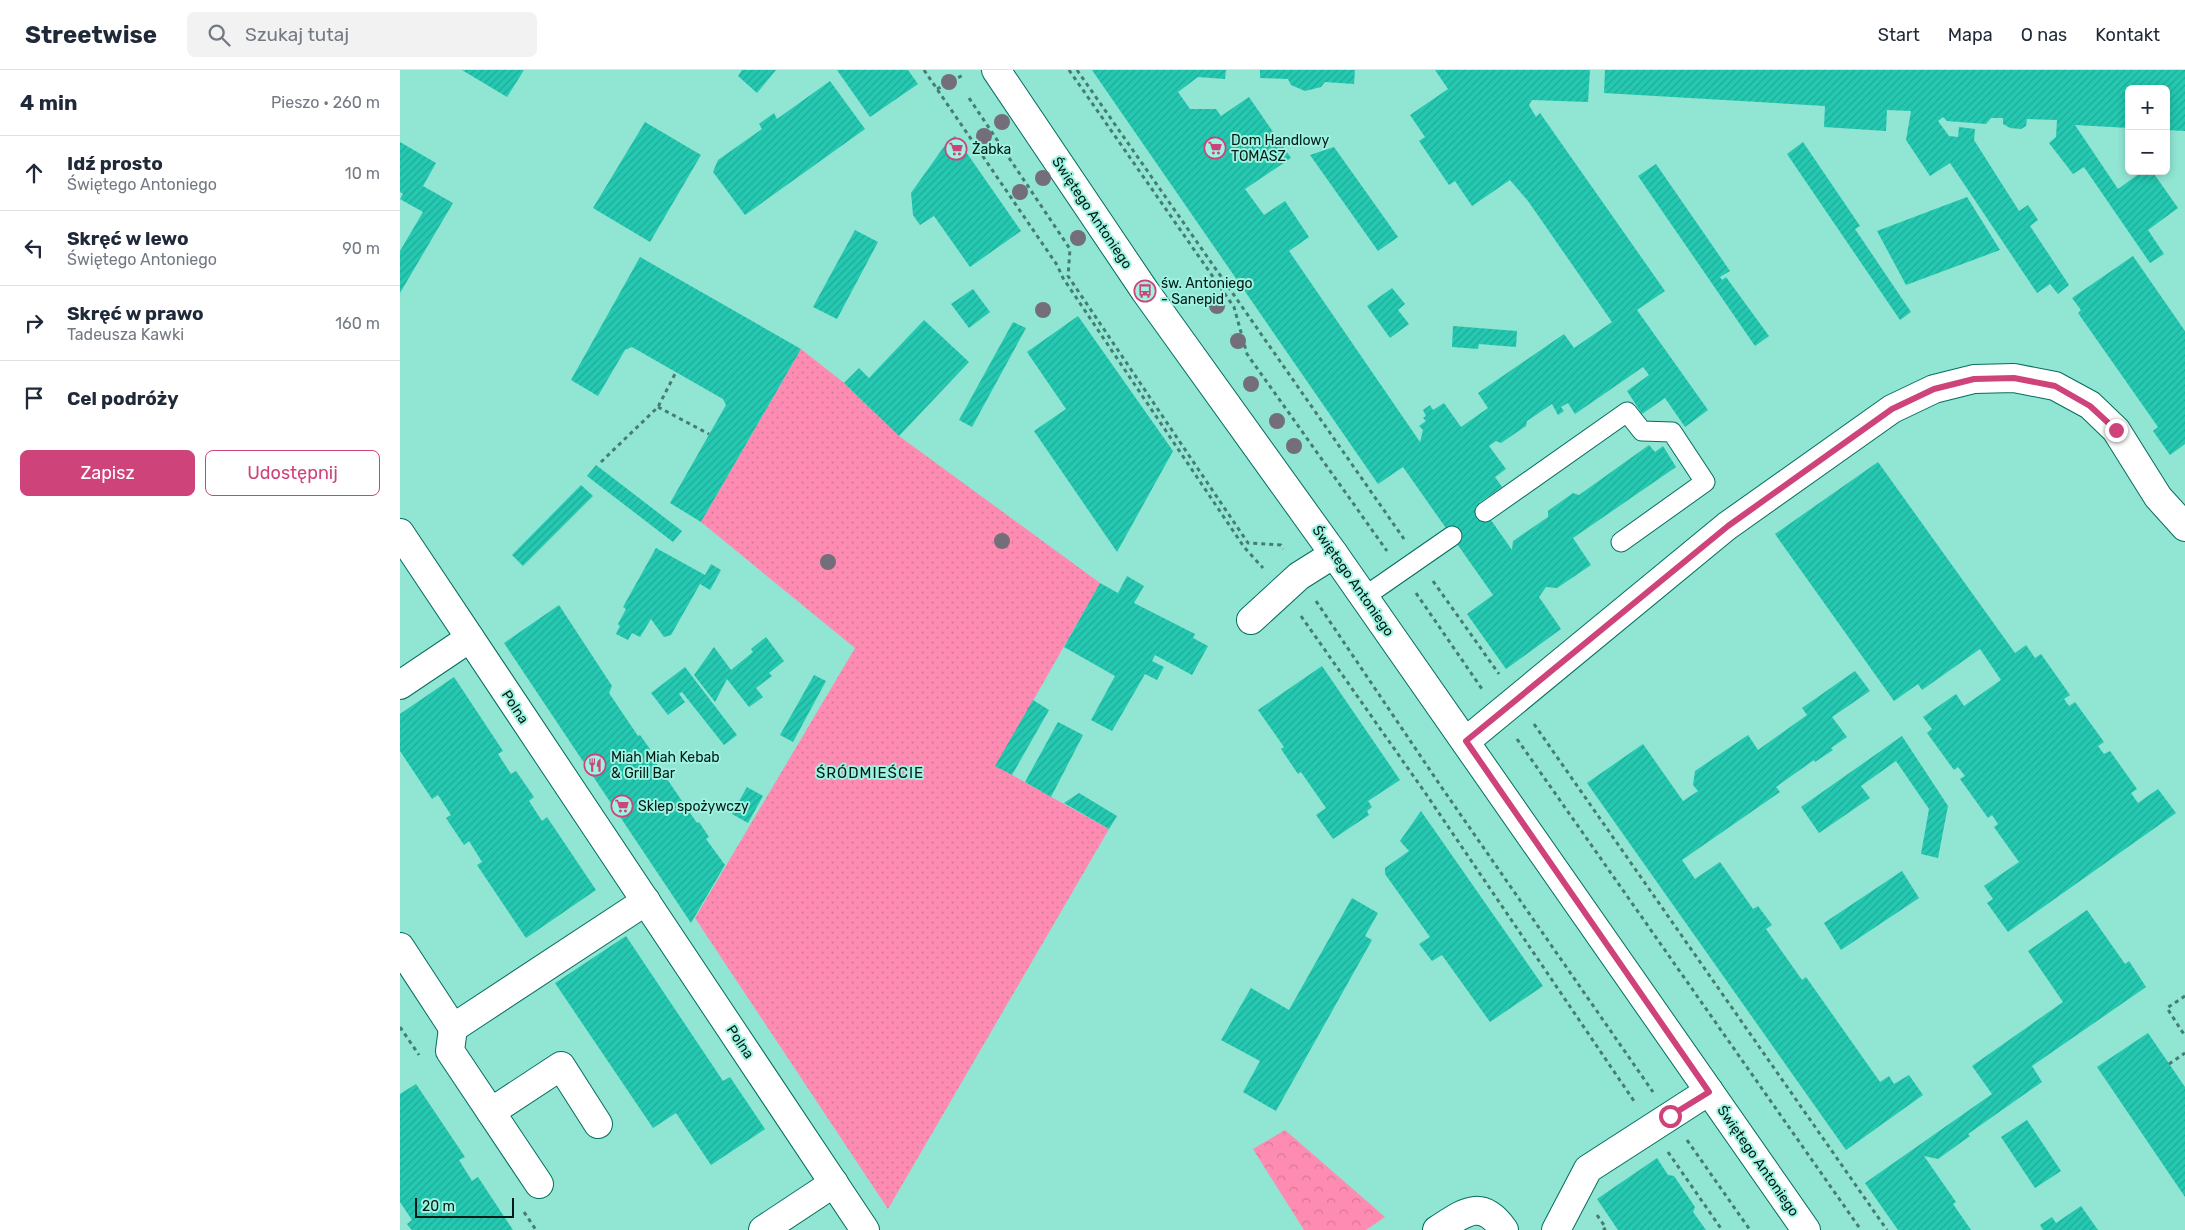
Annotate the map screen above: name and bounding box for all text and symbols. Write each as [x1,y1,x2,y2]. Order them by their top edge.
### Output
search box [187,12,537,57]
text: Streetwise [25,21,157,49]
icon: search [205,21,233,49]
text: Szukaj tutaj [245,23,349,46]
text: Start [1878,24,1920,46]
text: Mapa [1948,24,1993,46]
text: O nas [2021,24,2067,46]
text: Kontakt [2095,24,2160,46]
map controls [2125,85,2170,175]
button: + [2125,85,2170,130]
text: 4 min [20,90,78,115]
text: Pieszo · 260 m [271,93,380,112]
button: − [2125,130,2170,175]
place label: Dom Handlowy TOMASZ [1231,132,1330,165]
supermarket icon: Dom Handlowy TOMASZ [1203,136,1227,160]
supermarket icon: Żabka [944,137,968,161]
place label: Żabka [972,141,1011,158]
text: Idź prosto [67,152,163,175]
street label: Świętego Antoniego [1048,153,1137,272]
icon: ahead [20,159,48,187]
text: 10 m [345,164,380,183]
text: Świętego Antoniego [67,175,217,194]
text: Skręć w lewo [67,227,189,250]
icon: left [20,234,48,262]
text: 90 m [342,239,380,258]
text: Świętego Antoniego [67,250,217,269]
place label: św. Antoniego - Sanepid [1161,275,1253,308]
bus stop icon: św. Antoniego - Sanepid [1133,279,1157,303]
text: Skręć w prawo [67,302,204,325]
icon: right [20,309,48,337]
text: 160 m [335,314,380,333]
text: Tadeusza Kawki [67,325,184,344]
icon: arrive [20,384,48,412]
text: Cel podróży [67,387,179,410]
route end [2105,419,2128,442]
button: Zapisz [20,450,195,496]
button: Udostępnij [205,450,380,496]
street label: Świętego Antoniego [1308,522,1398,640]
street label: Polna [498,687,532,727]
place label: Miah Miah Kebab & Grill Bar [611,749,720,782]
restaurant icon: Miah Miah Kebab & Grill Bar [583,753,607,777]
district label: ŚRÓDMIEŚCIE [816,764,924,782]
supermarket icon: Sklep spożywczy [610,794,634,818]
place label: Sklep spożywczy [638,798,749,815]
street label: Polna [723,1022,757,1062]
street label: Świętego Antoniego [1713,1102,1803,1220]
route start [1659,1105,1682,1128]
scale bar [415,1195,514,1218]
text: 20 m [422,1198,455,1215]

